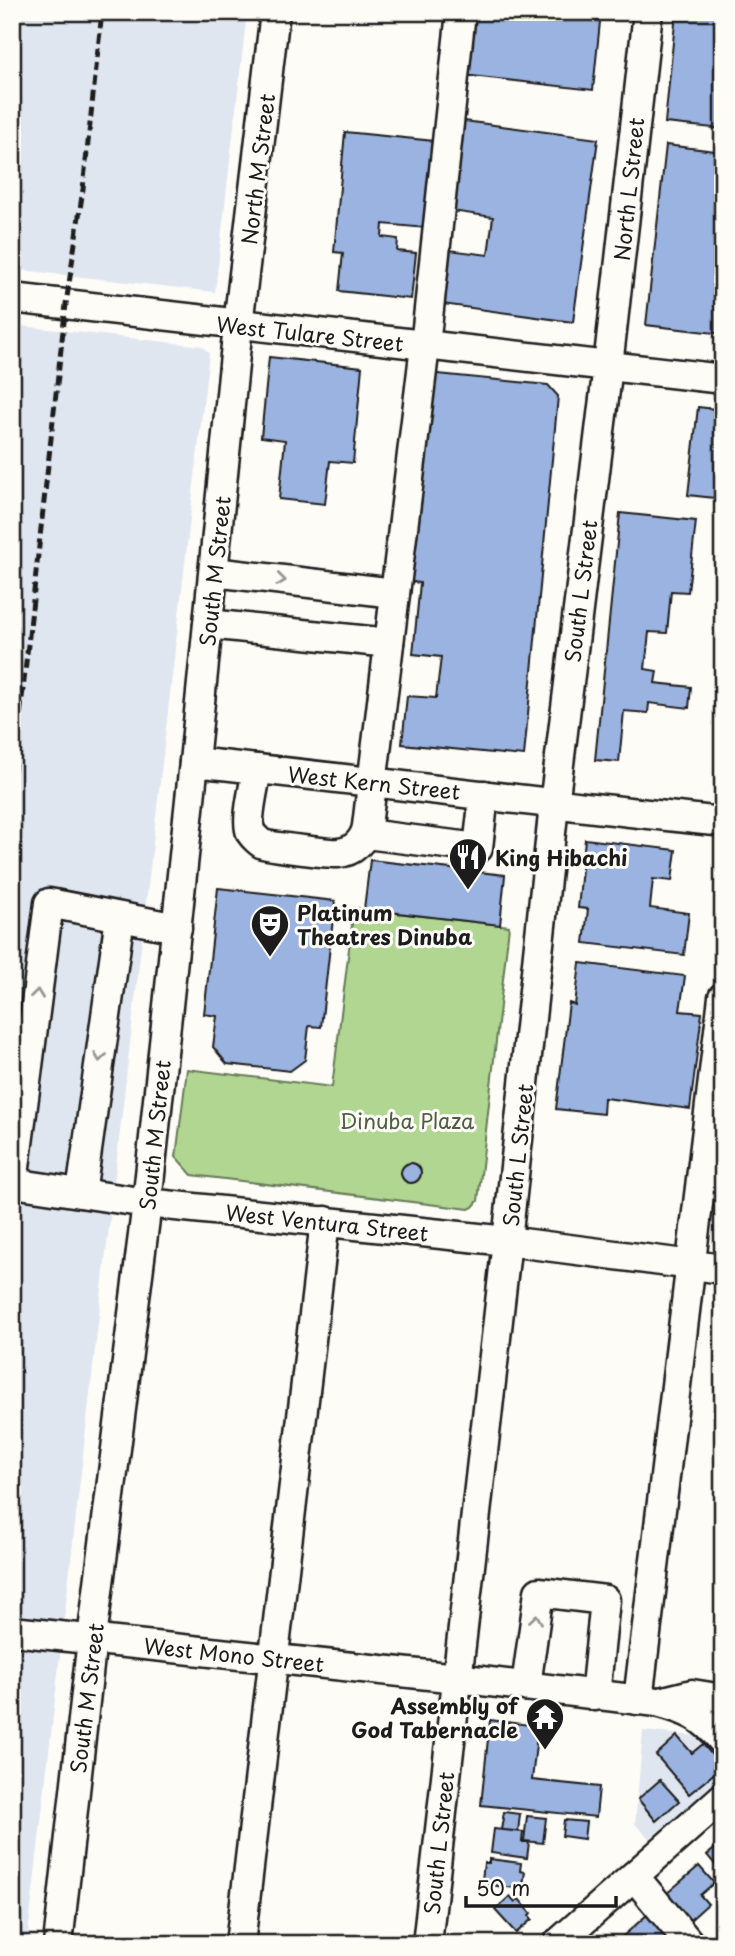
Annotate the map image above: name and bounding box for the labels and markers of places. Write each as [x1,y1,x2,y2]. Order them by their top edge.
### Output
restaurant icon: King Hibachi [447,836,489,891]
place label: King Hibachi [495,841,628,873]
place label: Platinum Theatres Dinuba [297,896,472,952]
theatre icon: Platinum Theatres Dinuba [249,903,291,958]
place label: Assembly of God Tabernacle [351,1689,520,1745]
temple icon: Assembly of God Tabernacle [524,1696,566,1751]

